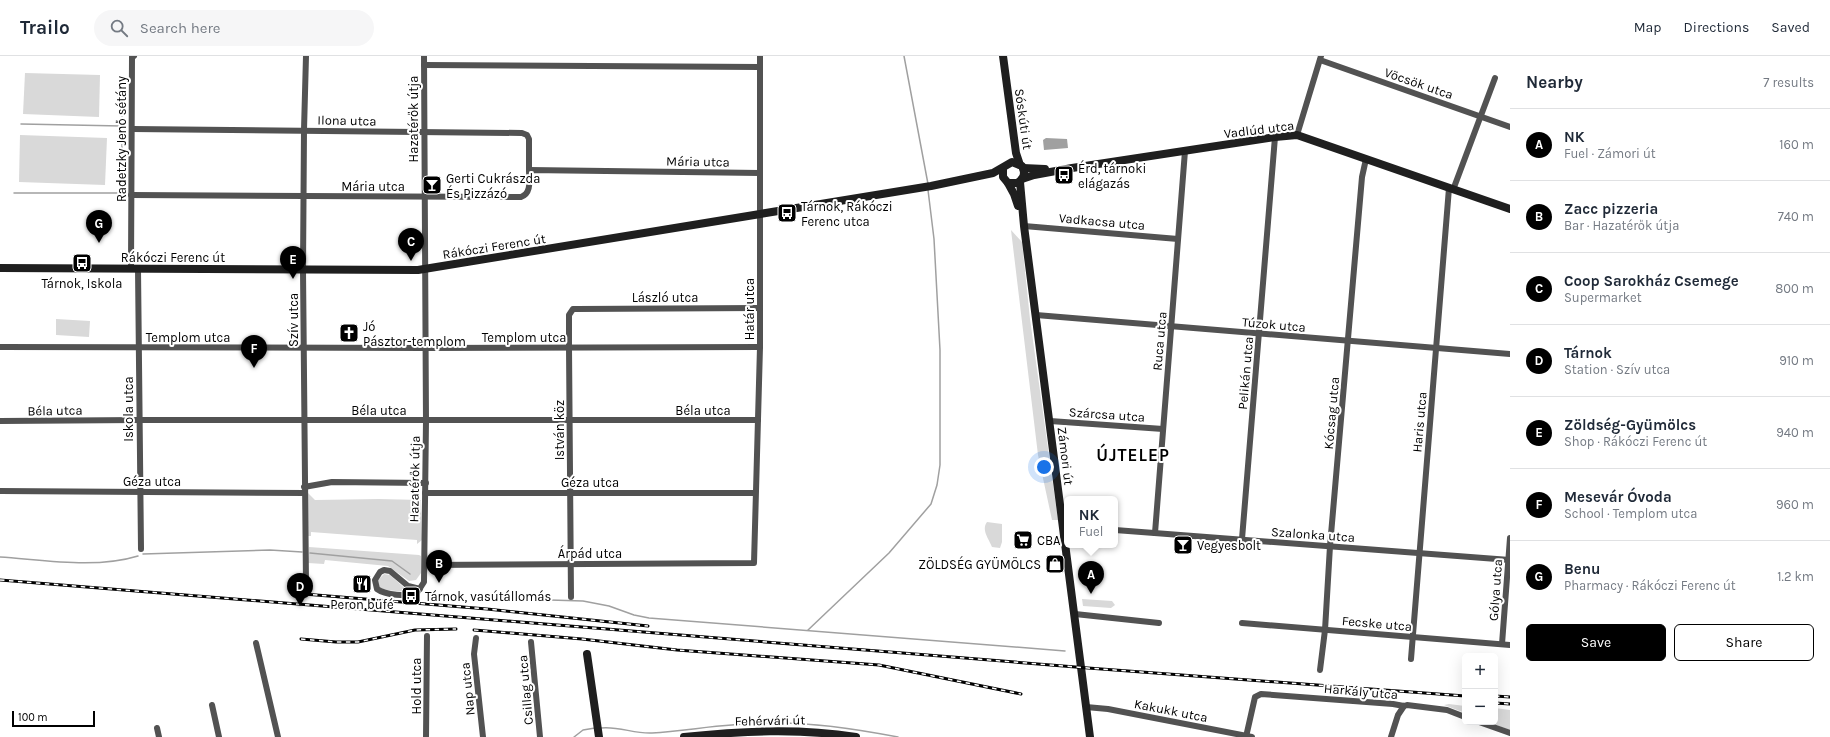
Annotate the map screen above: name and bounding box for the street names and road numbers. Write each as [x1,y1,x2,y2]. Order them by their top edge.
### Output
street label: Vöcsök utca [1383,65,1455,102]
street label: Radetzky Jenő sétány [114,76,129,202]
street label: Hazatérők útja [406,76,421,162]
street label: Sóskúti út [1012,88,1035,151]
street label: Ilona utca [317,112,377,129]
street label: Vadlúd utca [1223,118,1295,141]
street label: Mária utca [666,153,730,170]
street label: Mária utca [341,179,405,194]
street label: Vadkacsa utca [1058,210,1146,233]
street label: Rákóczi Ferenc út [441,231,547,262]
street label: Rákóczi Ferenc út [121,250,225,265]
street label: Határ utca [742,278,757,340]
street label: László utca [632,290,698,305]
street label: Szív utca [286,293,301,347]
street label: Ruca utca [1149,311,1170,371]
street label: Túzok utca [1242,314,1306,335]
street label: Templom utca [146,330,230,345]
street label: Templom utca [482,330,566,345]
street label: Pelikán utca [1235,336,1256,410]
street label: Iskola utca [121,376,136,442]
street label: Kócsag utca [1321,376,1342,450]
street label: Haris utca [1409,391,1430,453]
street label: István köz [552,400,567,460]
street label: Béla utca [27,403,83,418]
street label: Béla utca [351,403,407,418]
street label: Béla utca [675,403,731,418]
street label: Szárcsa utca [1068,404,1146,425]
street label: Zámori út [1054,426,1077,486]
street label: Hazatérők útja [406,435,423,523]
street label: Géza utca [123,474,181,489]
street label: Géza utca [561,475,619,490]
street label: Szalonka utca [1271,524,1355,545]
street label: Árpád utca [558,544,622,561]
street label: Gólya utca [1486,559,1505,622]
street label: Fecske utca [1341,613,1413,634]
street label: Csillag utca [515,654,536,726]
street label: Hold utca [409,658,424,714]
street label: Nap utca [457,662,478,716]
street label: Harkály utca [1323,681,1399,702]
street label: Kakukk utca [1133,696,1209,725]
street label: Fehérvári út [735,712,805,729]

